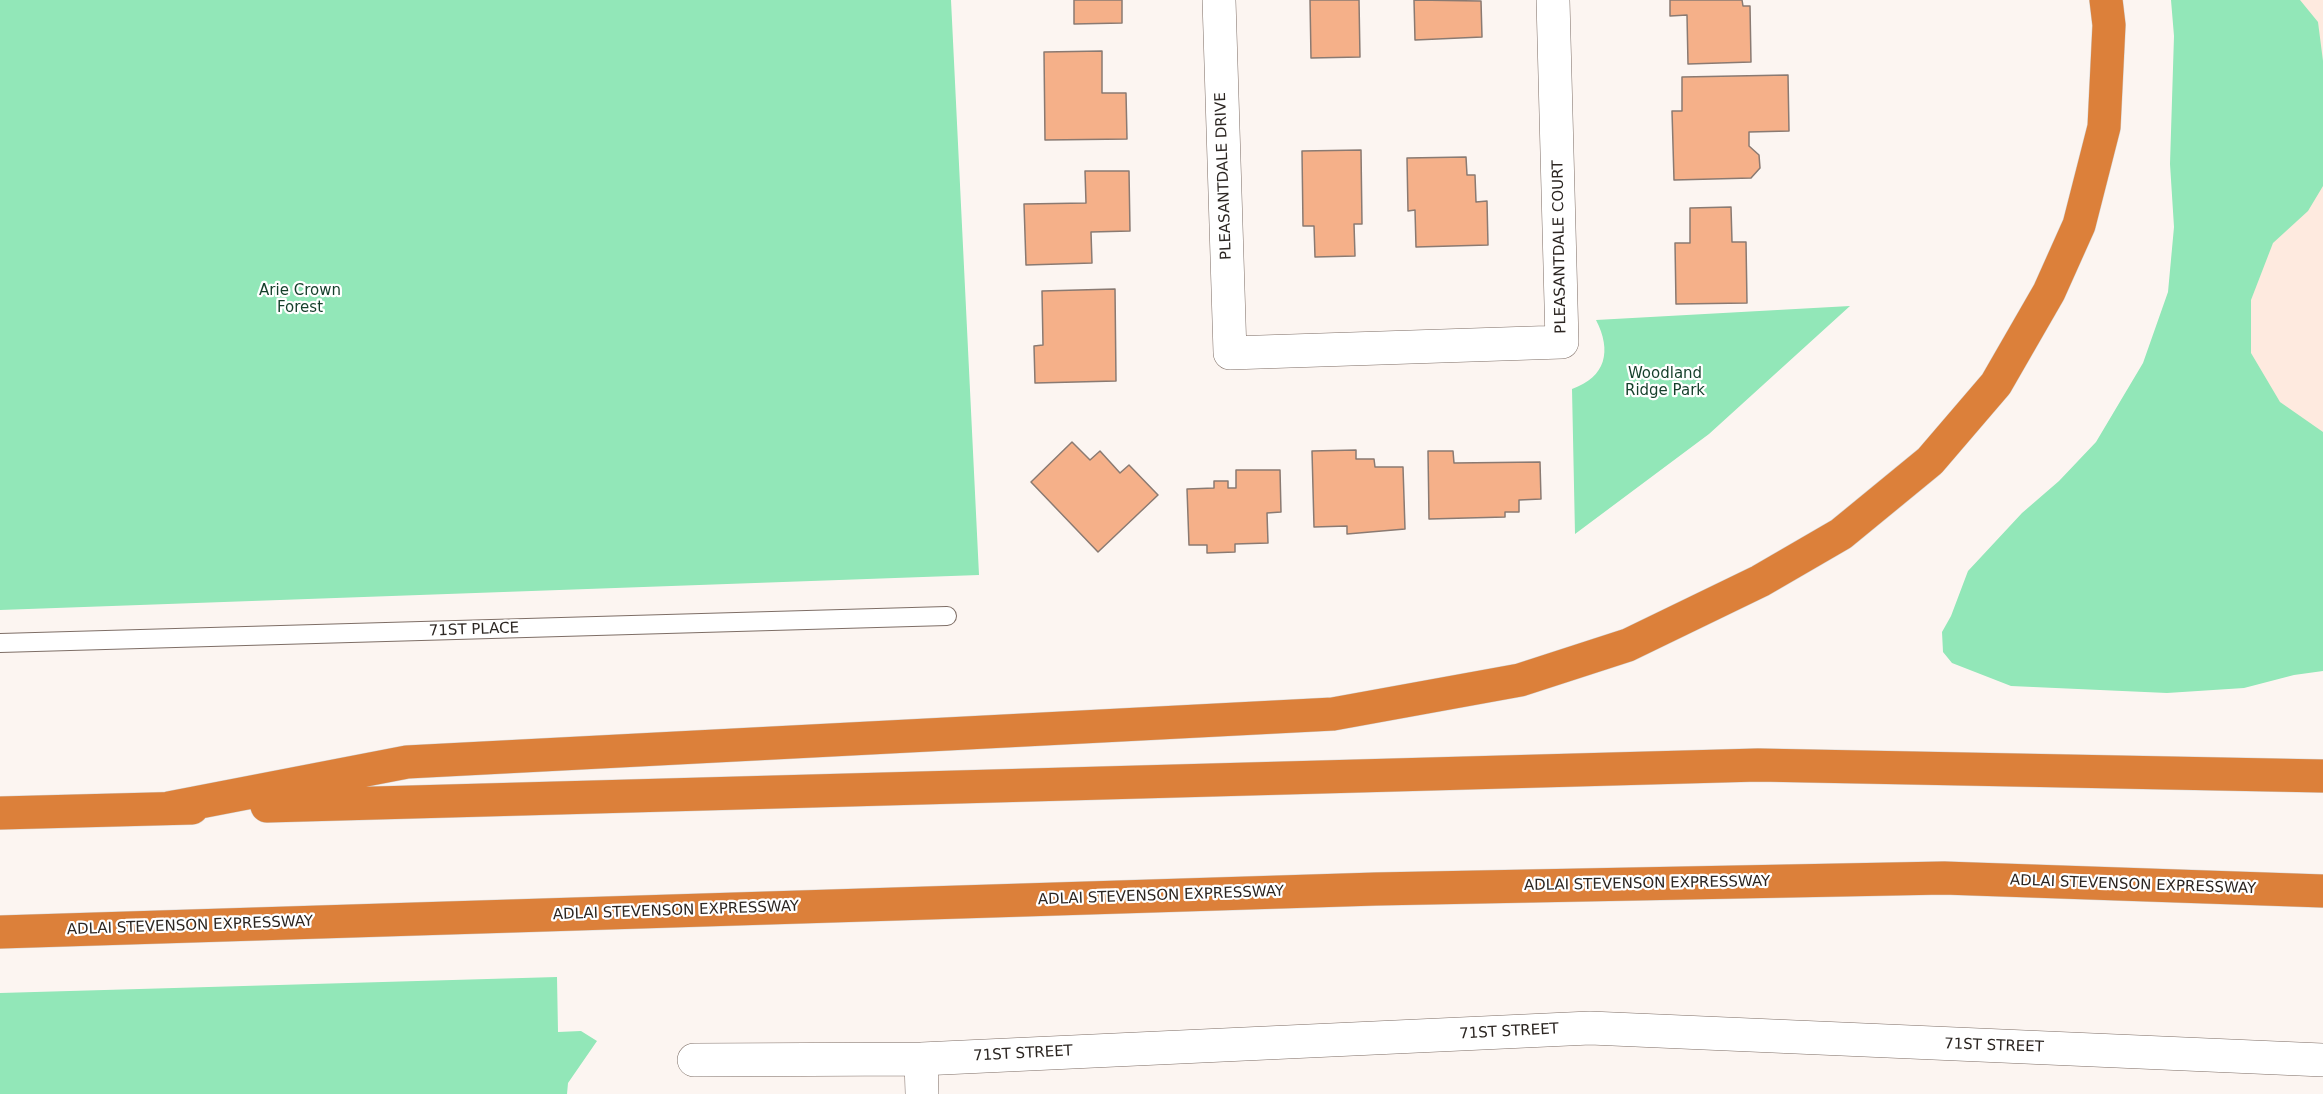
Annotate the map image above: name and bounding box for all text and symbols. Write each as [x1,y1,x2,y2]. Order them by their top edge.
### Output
street label: PLEASANTDALE DRIVE [1212,92,1236,260]
street label: PLEASANTDALE COURT [1549,160,1571,334]
park label: Arie Crown Forest [259,282,341,317]
park label: Woodland Ridge Park [1625,365,1705,400]
street label: 71ST PLACE [429,619,519,641]
street label: ADLAI STEVENSON EXPRESSWAY [2010,872,2256,898]
street label: ADLAI STEVENSON EXPRESSWAY [1524,873,1770,895]
street label: ADLAI STEVENSON EXPRESSWAY [1038,883,1284,909]
street label: ADLAI STEVENSON EXPRESSWAY [553,898,799,924]
street label: ADLAI STEVENSON EXPRESSWAY [67,913,313,939]
street label: 71ST STREET [1459,1020,1559,1044]
street label: 71ST STREET [1944,1035,2044,1057]
street label: 71ST STREET [973,1042,1073,1066]

